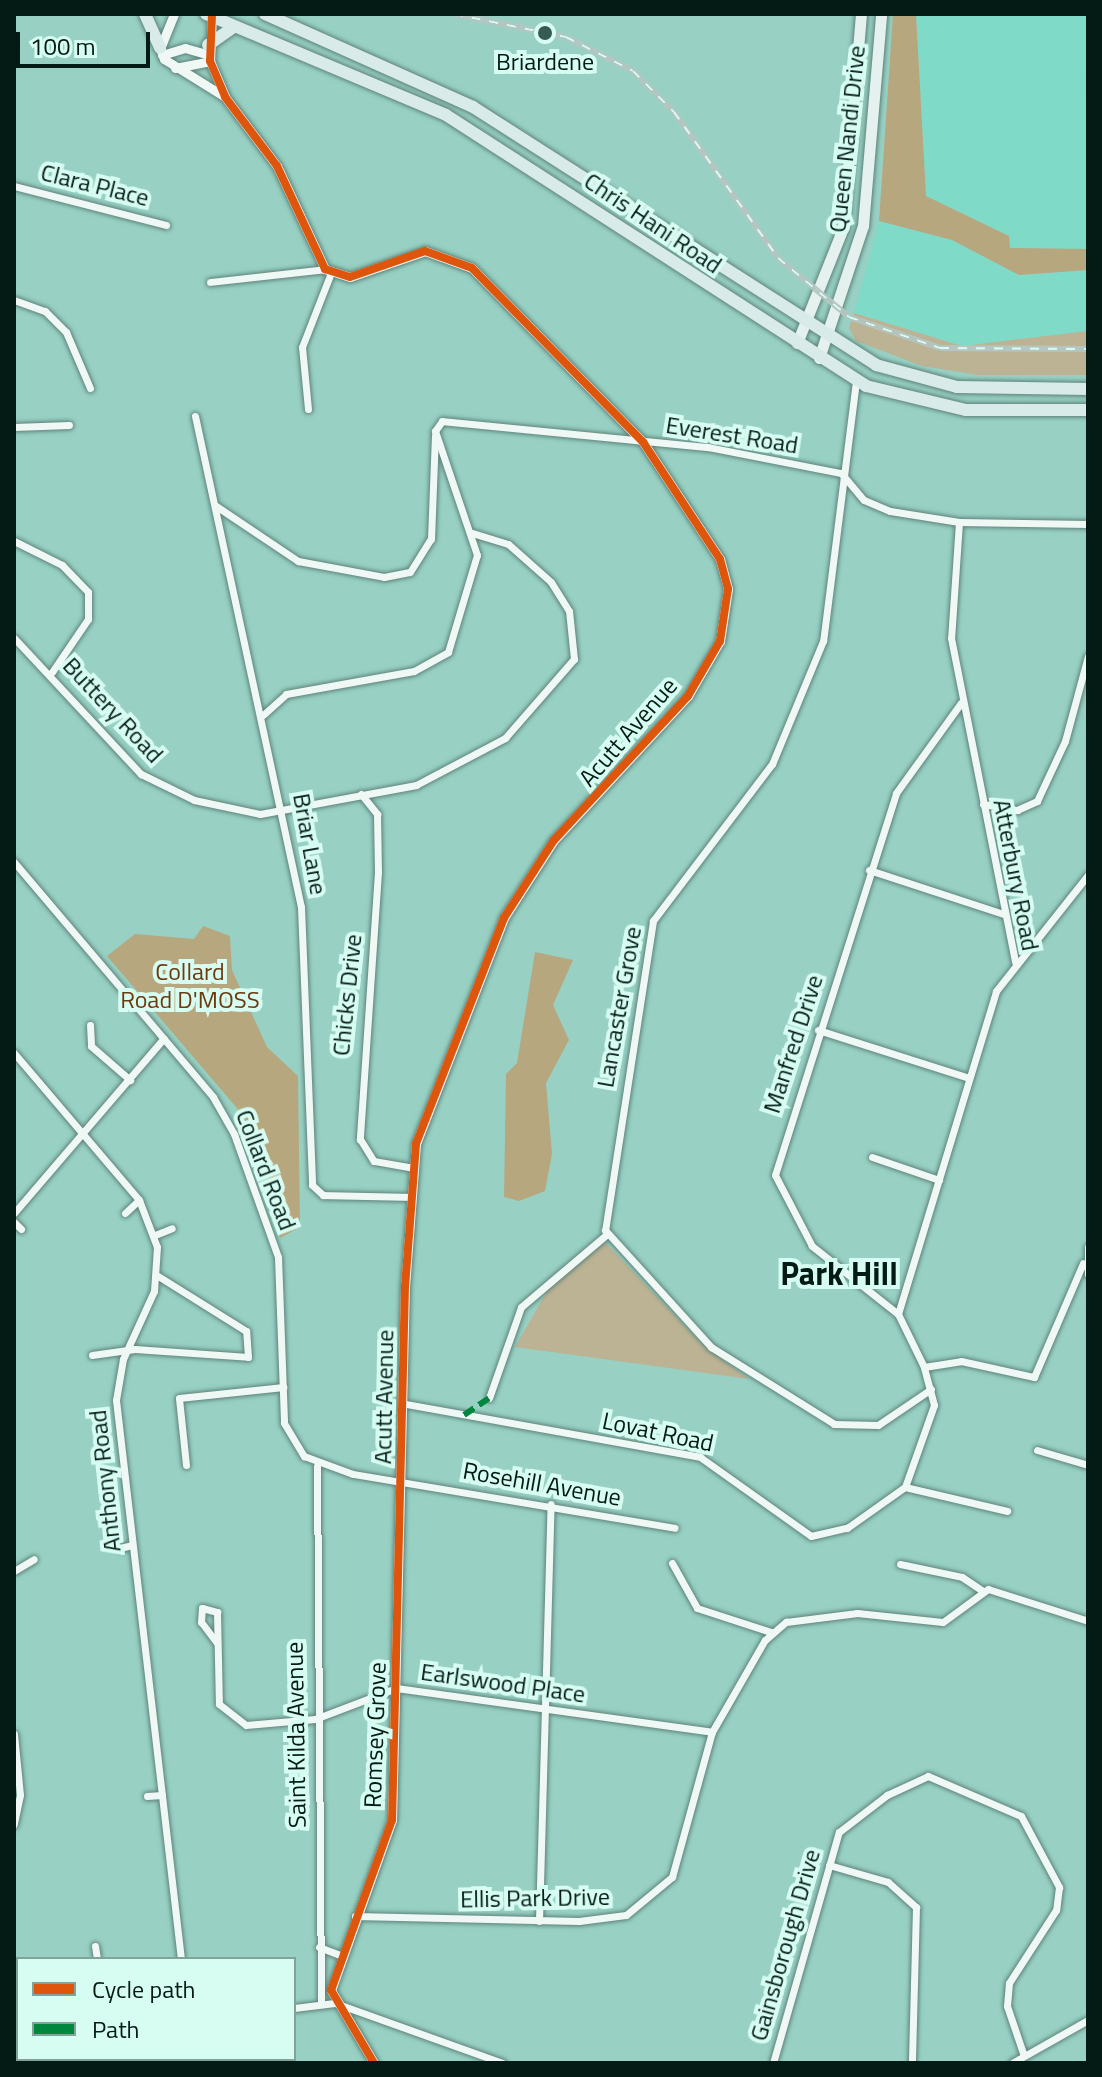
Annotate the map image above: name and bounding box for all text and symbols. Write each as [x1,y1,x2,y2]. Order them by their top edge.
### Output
scale bar [20,16,154,66]
marker: Briardene [534,22,556,44]
text: 100 m [30,28,96,64]
street label: Queen Nandi Drive [823,44,871,234]
place label: Briardene [496,48,594,76]
street label: Clara Place [38,158,152,212]
street label: Chris Hani Road [579,166,727,280]
street label: Everest Road [664,410,800,460]
street label: Buttery Road [57,651,169,769]
street label: Acutt Avenue [573,672,683,792]
street label: Briar Lane [287,791,333,897]
street label: Atterbury Road [987,797,1045,953]
street label: Lancaster Grove [591,924,647,1090]
street label: Chicks Drive [326,933,368,1057]
park label: Collard Road D'MOSS [120,958,260,1014]
street label: Manfred Drive [757,971,829,1117]
street label: Collard Road [230,1106,302,1234]
district label: Park Hill [780,1254,898,1292]
street label: Acutt Avenue [368,1329,400,1465]
street label: Lovat Road [600,1406,716,1458]
street label: Anthony Road [83,1409,127,1553]
street label: Rosehill Avenue [461,1456,623,1512]
street label: Saint Kilda Avenue [280,1642,312,1828]
street label: Earlswood Place [419,1657,587,1709]
street label: Romsey Grove [358,1662,392,1808]
street label: Gainsborough Drive [744,1846,826,2044]
street label: Ellis Park Drive [460,1882,610,1914]
legend [16,1957,296,2061]
text: Cycle path [92,1971,195,2007]
text: Path [92,2011,139,2047]

